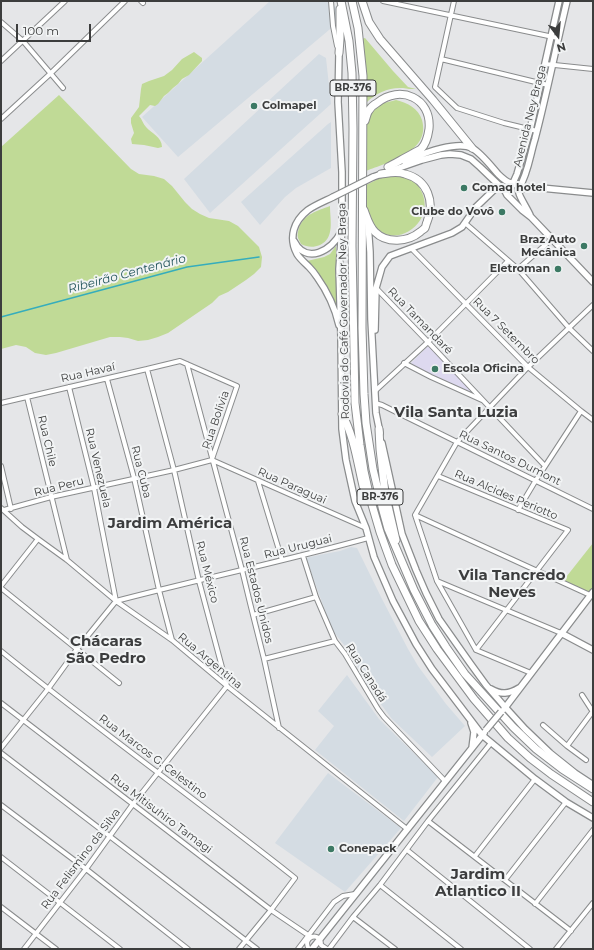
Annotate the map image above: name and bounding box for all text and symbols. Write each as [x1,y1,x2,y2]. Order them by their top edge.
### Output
scale bar [18,16,93,42]
north arrow [538,16,578,56]
text: 100 m [23,23,59,38]
text: N [555,40,568,55]
street label: Avenida Ney Braga [511,64,549,168]
road number: BR-376 [330,80,376,96]
place label: Colmapel [262,99,316,113]
marker: Colmapel [249,101,259,111]
place label: Comaq hotel [472,181,546,195]
marker: Comaq hotel [459,183,469,193]
street label: Rodovia do Café Governador Ney Braga [336,203,352,419]
place label: Clube do Vovô [411,205,494,219]
marker: Clube do Vovô [497,207,507,217]
place label: Braz Auto Mecânica [520,233,576,259]
marker: Braz Auto Mecânica [579,241,589,251]
water label: Ribeirão Centenário [67,251,187,297]
place label: Eletroman [490,262,550,276]
marker: Eletroman [553,264,563,274]
street label: Rua Tamandaré [385,285,455,357]
street label: Rua 7 Setembro [470,295,542,367]
street label: Rua Havaí [60,360,116,386]
place label: Escola Oficina [443,362,524,376]
marker: Escola Oficina [430,364,440,374]
street label: Rua Bolívia [200,389,232,451]
district label: Vila Santa Luzia [394,404,518,422]
street label: Rua Chile [35,414,59,468]
street label: Rua Venezuela [82,427,114,509]
street label: Rua Santos Dumont [457,428,563,488]
street label: Rua Cuba [128,444,154,500]
street label: Rua Paraguai [256,465,328,507]
street label: Rua Alcides Periotto [452,467,560,523]
street label: Rua Peru [33,474,85,500]
road number: BR-376 [357,489,403,505]
district label: Jardim América [108,515,232,533]
street label: Rua Uruguai [263,532,333,562]
street label: Rua Estados Unidos [236,535,276,645]
street label: Rua México [193,540,221,604]
district label: Vila Tancredo Neves [458,567,566,602]
street label: Rua Argentina [175,630,245,692]
district label: Chácaras São Pedro [66,633,146,668]
street label: Rua Canadá [343,641,389,705]
street label: Rua Marcos G. Celestino [96,712,210,802]
street label: Rua Mitisuhiro Tamagi [108,771,214,857]
street label: Rua Felismino da Silva [39,806,123,912]
place label: Conepack [339,842,397,856]
marker: Conepack [326,844,336,854]
district label: Jardim Atlantico II [435,866,521,901]

